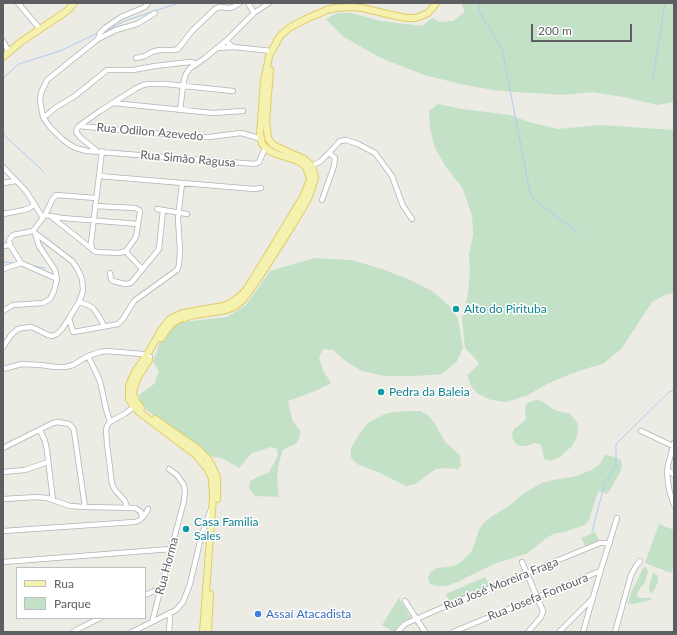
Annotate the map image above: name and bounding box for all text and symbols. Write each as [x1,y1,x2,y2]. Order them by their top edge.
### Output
scale bar [533,16,634,42]
text: 200 m [538,23,572,38]
street label: Rua Odilon Azevedo [96,120,204,144]
street label: Rua Simão Ragusa [140,148,236,170]
place label: Alto do Pirituba [464,302,547,316]
marker: Alto do Pirituba [451,304,461,314]
place label: Pedra da Baleia [389,385,470,399]
marker: Pedra da Baleia [376,387,386,397]
place label: Casa Familia Sales [194,515,259,543]
marker: Casa Familia Sales [181,524,191,534]
street label: Rua Horma [152,536,182,596]
street label: Rua José Moreira Fraga [442,554,560,614]
legend [16,567,146,619]
street label: Rua Josefa Fontoura [486,570,590,624]
text: Rua [54,576,74,591]
text: Parque [54,596,91,611]
place label: Assaí Atacadista [266,607,351,621]
marker: Assaí Atacadista [253,609,263,619]

